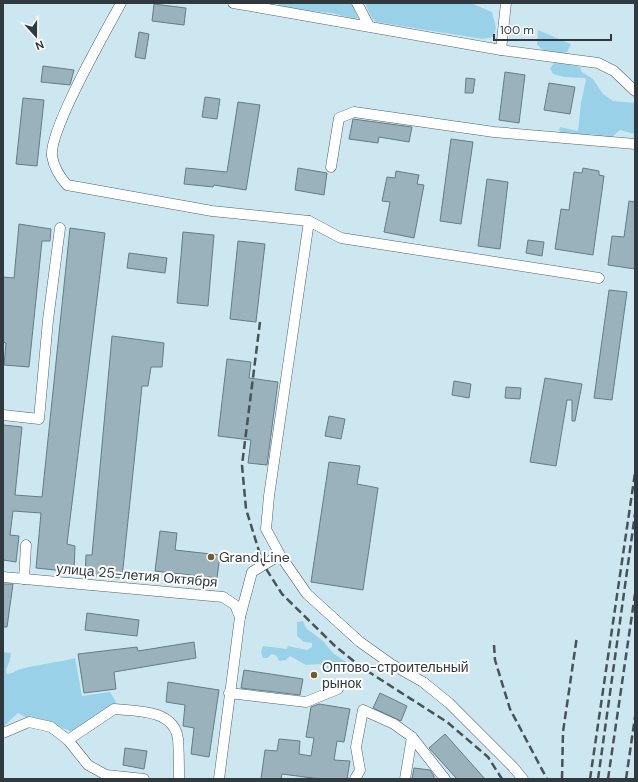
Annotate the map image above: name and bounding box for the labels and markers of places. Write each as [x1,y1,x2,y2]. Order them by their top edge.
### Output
place label: Grand Line [219,548,290,566]
marker: Grand Line [206,552,216,562]
place label: Оптово-строительный рынок [322,658,469,692]
marker: Оптово-строительный рынок [309,670,319,680]

